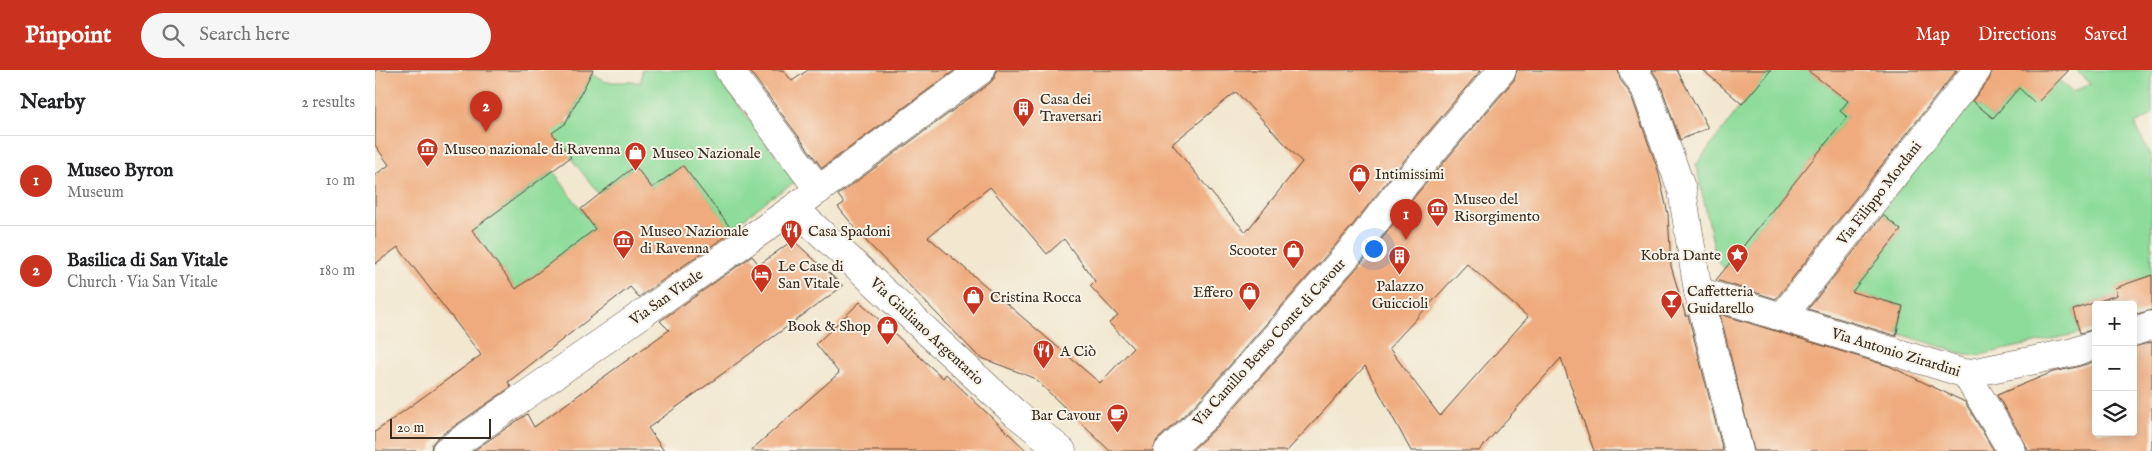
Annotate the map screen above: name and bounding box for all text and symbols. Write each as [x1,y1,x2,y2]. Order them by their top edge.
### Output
search box [141,13,491,58]
text: Pinpoint [25,20,111,51]
icon: search [159,21,187,49]
text: Search here [199,23,290,47]
text: Map [1916,24,1950,47]
text: Directions [1978,24,2056,47]
text: Saved [2084,24,2127,47]
text: Nearby [20,89,85,116]
place label: Casa dei Traversari [1040,90,1102,126]
pin: 2 [470,91,502,132]
text: 2 results [301,93,355,113]
building icon: Casa dei Traversari [1012,96,1036,127]
museum icon: Museo nazionale di Ravenna [416,137,440,168]
street label: Via Filippo Mordani [1832,138,1926,250]
place label: Museo nazionale di Ravenna [444,140,621,159]
shop icon: Museo Nazionale [624,141,648,172]
place label: Museo Nazionale [652,144,761,163]
text: Museo Byron [67,159,174,183]
shop icon: Intimissimi [1347,162,1371,193]
place label: Intimissimi [1375,165,1444,184]
text: 1 [33,171,39,191]
text: 10 m [325,171,355,191]
text: Museum [67,183,124,203]
place label: Museo del Risorgimento [1454,190,1540,226]
museum icon: Museo del Risorgimento [1426,196,1450,227]
pin: 1 [1390,199,1422,240]
restaurant icon: Casa Spadoni [780,219,804,250]
place label: Museo Nazionale di Ravenna [640,222,749,258]
place label: Casa Spadoni [808,222,891,241]
museum icon: Museo Nazionale di Ravenna [612,228,636,259]
your location [1361,236,1387,262]
shop icon: Scooter [1281,238,1305,269]
place label: Scooter [1229,241,1277,260]
place icon: Kobra Dante [1725,243,1749,274]
building icon: Palazzo Guiccioli [1388,245,1412,276]
place label: Kobra Dante [1640,246,1721,265]
text: Basilica di San Vitale [67,249,228,273]
street label: Via Camillo Benso Conte di Cavour [1188,254,1350,431]
place label: Le Case di San Vitale [778,257,844,293]
text: 2 [32,261,40,281]
text: 180 m [319,261,355,281]
hotel icon: Le Case di San Vitale [750,263,774,294]
street label: Via San Vitale [625,265,707,330]
text: Church · Via San Vitale [67,273,218,293]
street label: Via Giuliano Argentario [865,273,988,389]
place label: Palazzo Guiccioli [1372,277,1428,313]
shop icon: Effero [1237,280,1261,311]
place label: Caffetteria Guidarello [1687,282,1754,318]
place label: Effero [1193,283,1233,302]
shop icon: Cristina Rocca [962,285,986,316]
place label: Cristina Rocca [990,288,1082,307]
bar icon: Caffetteria Guidarello [1659,288,1683,319]
map controls [2092,301,2137,436]
button: + [2092,301,2137,346]
shop icon: Book & Shop [875,314,899,345]
place label: Book & Shop [787,317,871,336]
street label: Via Antonio Zirardini [1828,323,1963,381]
restaurant icon: A Ciò [1032,339,1056,370]
place label: A Ciò [1059,342,1096,361]
button: − [2092,346,2137,391]
button: layers [2092,391,2137,436]
cafe icon: Bar Cavour [1105,403,1129,434]
place label: Bar Cavour [1031,406,1101,425]
scale bar [390,416,491,439]
text: 20 m [397,419,424,437]

